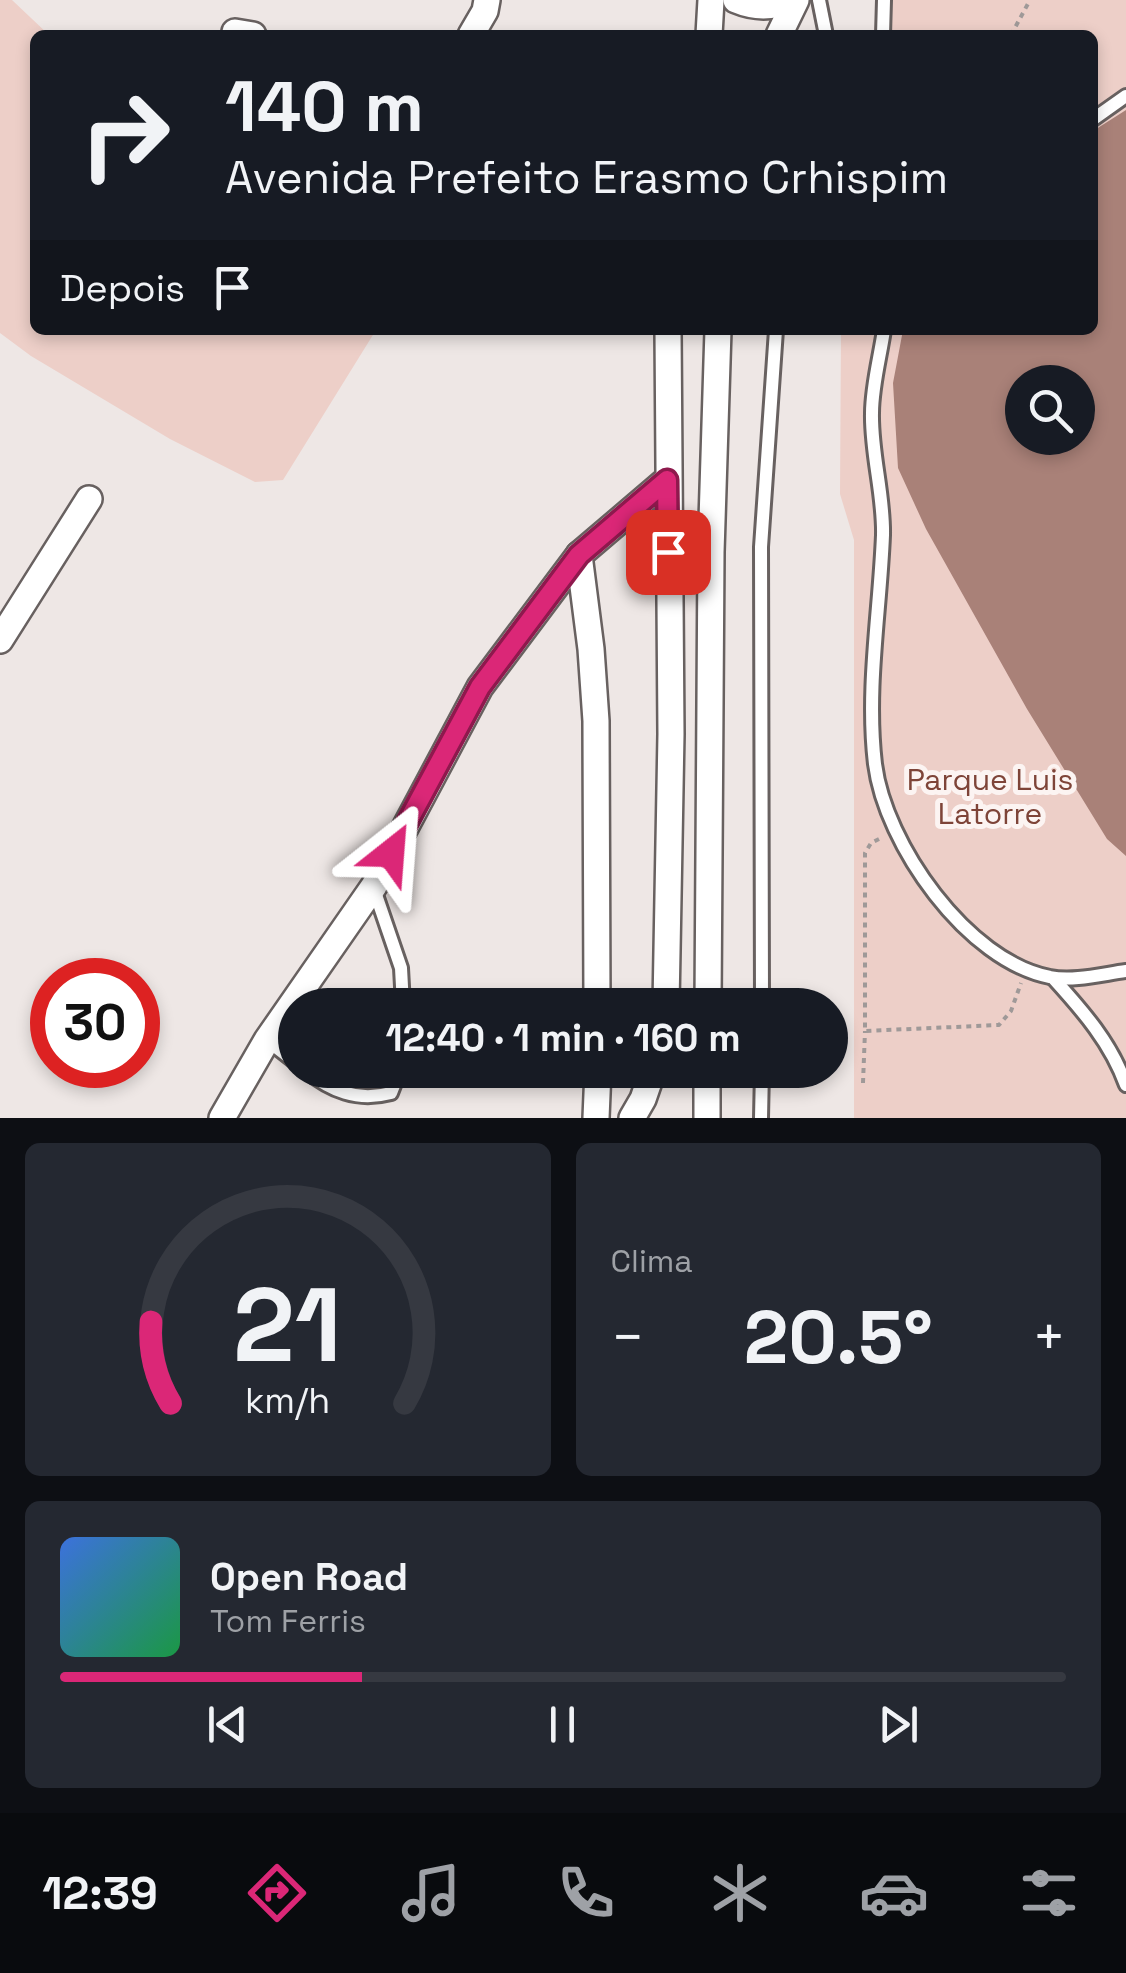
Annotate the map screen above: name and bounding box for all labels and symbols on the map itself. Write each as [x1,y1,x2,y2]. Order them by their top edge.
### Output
pin [626,510,711,595]
park label: Parque Luis Latorre [907,760,1073,833]
position arrow [339,801,443,905]
speed limit sign: 30 [30,958,160,1088]

